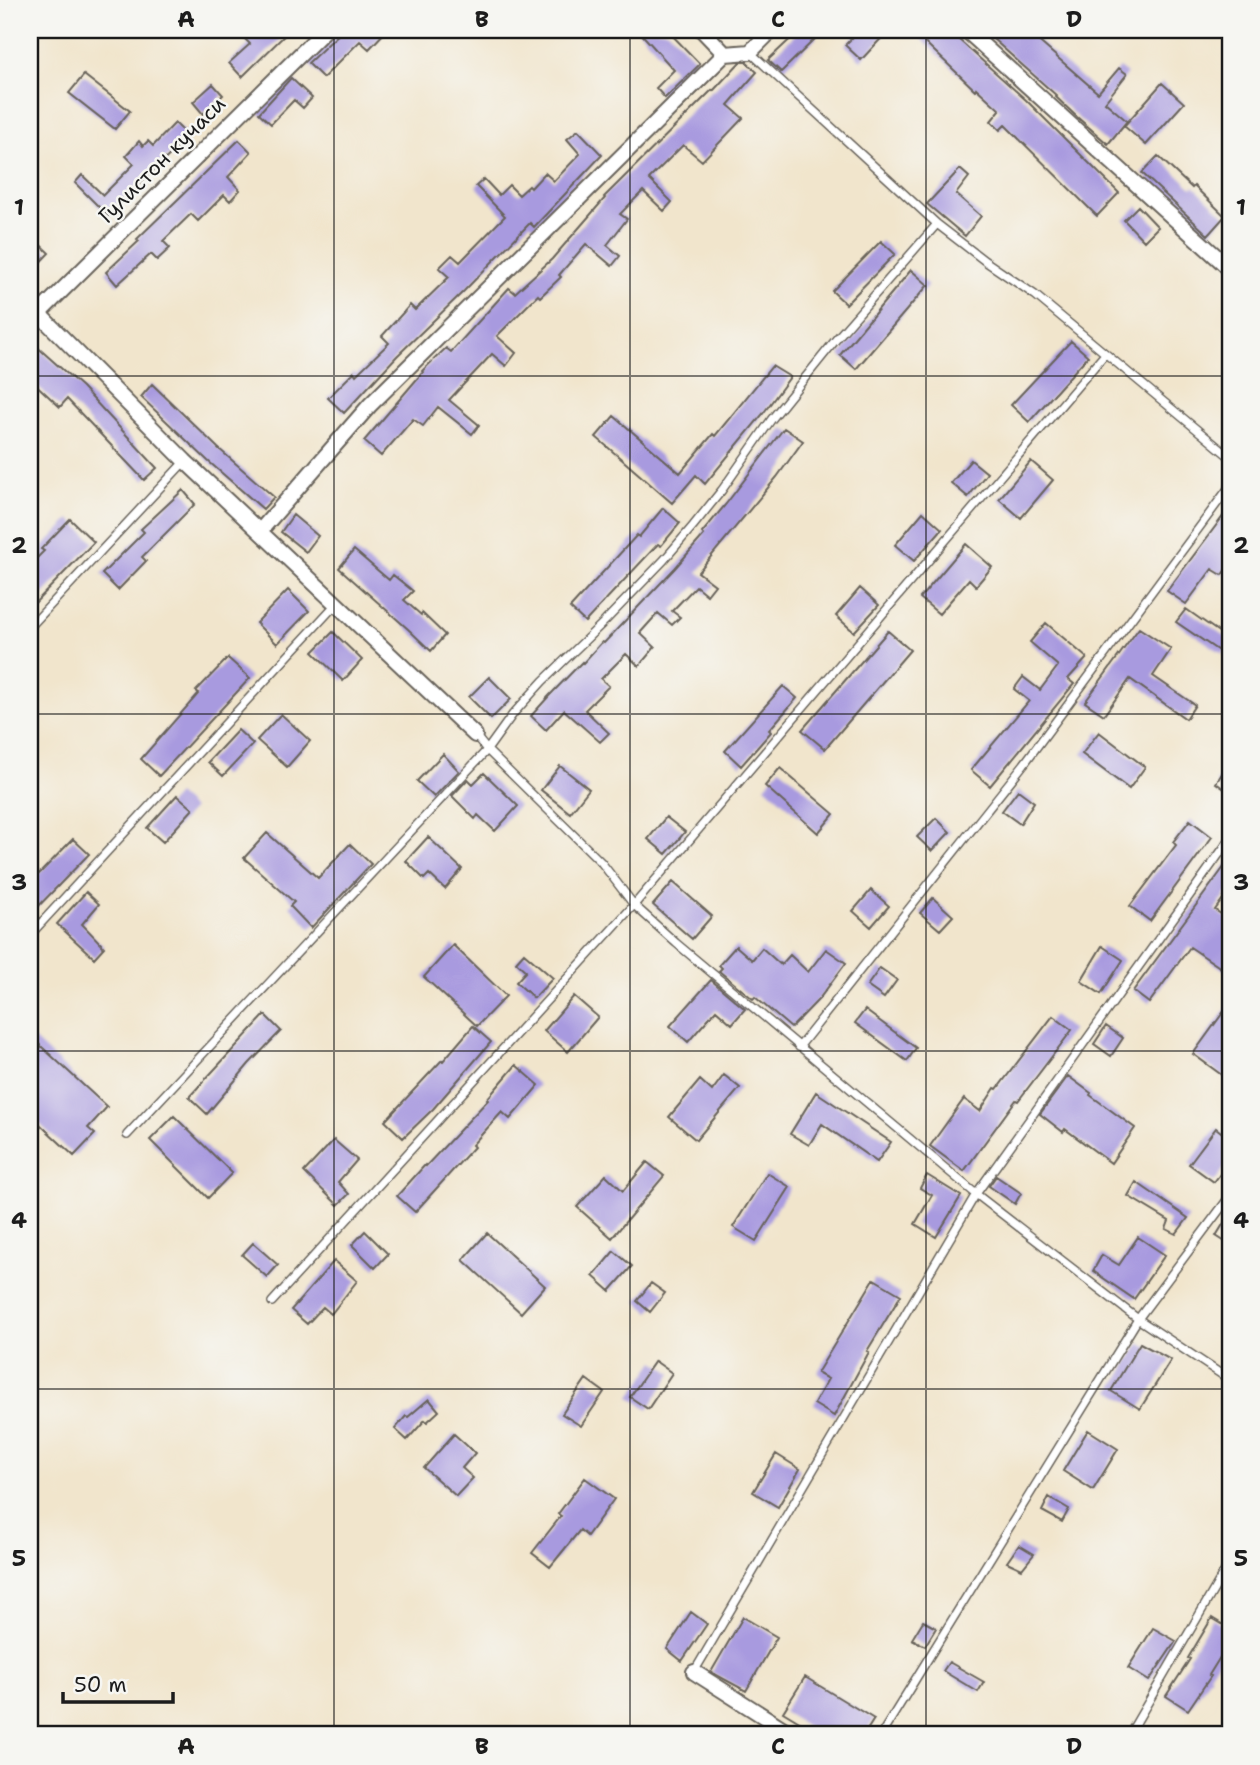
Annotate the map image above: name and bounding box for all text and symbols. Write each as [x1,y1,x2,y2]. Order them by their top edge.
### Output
text: A [177,4,195,34]
text: B [475,4,489,34]
text: C [771,4,785,34]
text: D [1066,4,1082,34]
street label: Гулистон кучаси [92,90,232,230]
text: 1 [14,192,24,222]
text: 1 [1236,192,1246,222]
text: 2 [11,530,27,560]
text: 2 [1233,530,1249,560]
text: 3 [11,867,27,897]
text: 3 [1233,867,1249,897]
text: 4 [11,1205,27,1235]
text: 4 [1233,1205,1249,1235]
text: 5 [12,1543,26,1573]
text: 5 [1234,1543,1248,1573]
scale bar [63,1660,173,1704]
text: 50 m [74,1671,127,1699]
text: A [177,1731,195,1761]
text: B [475,1731,489,1761]
text: C [771,1731,785,1761]
text: D [1066,1731,1082,1761]

